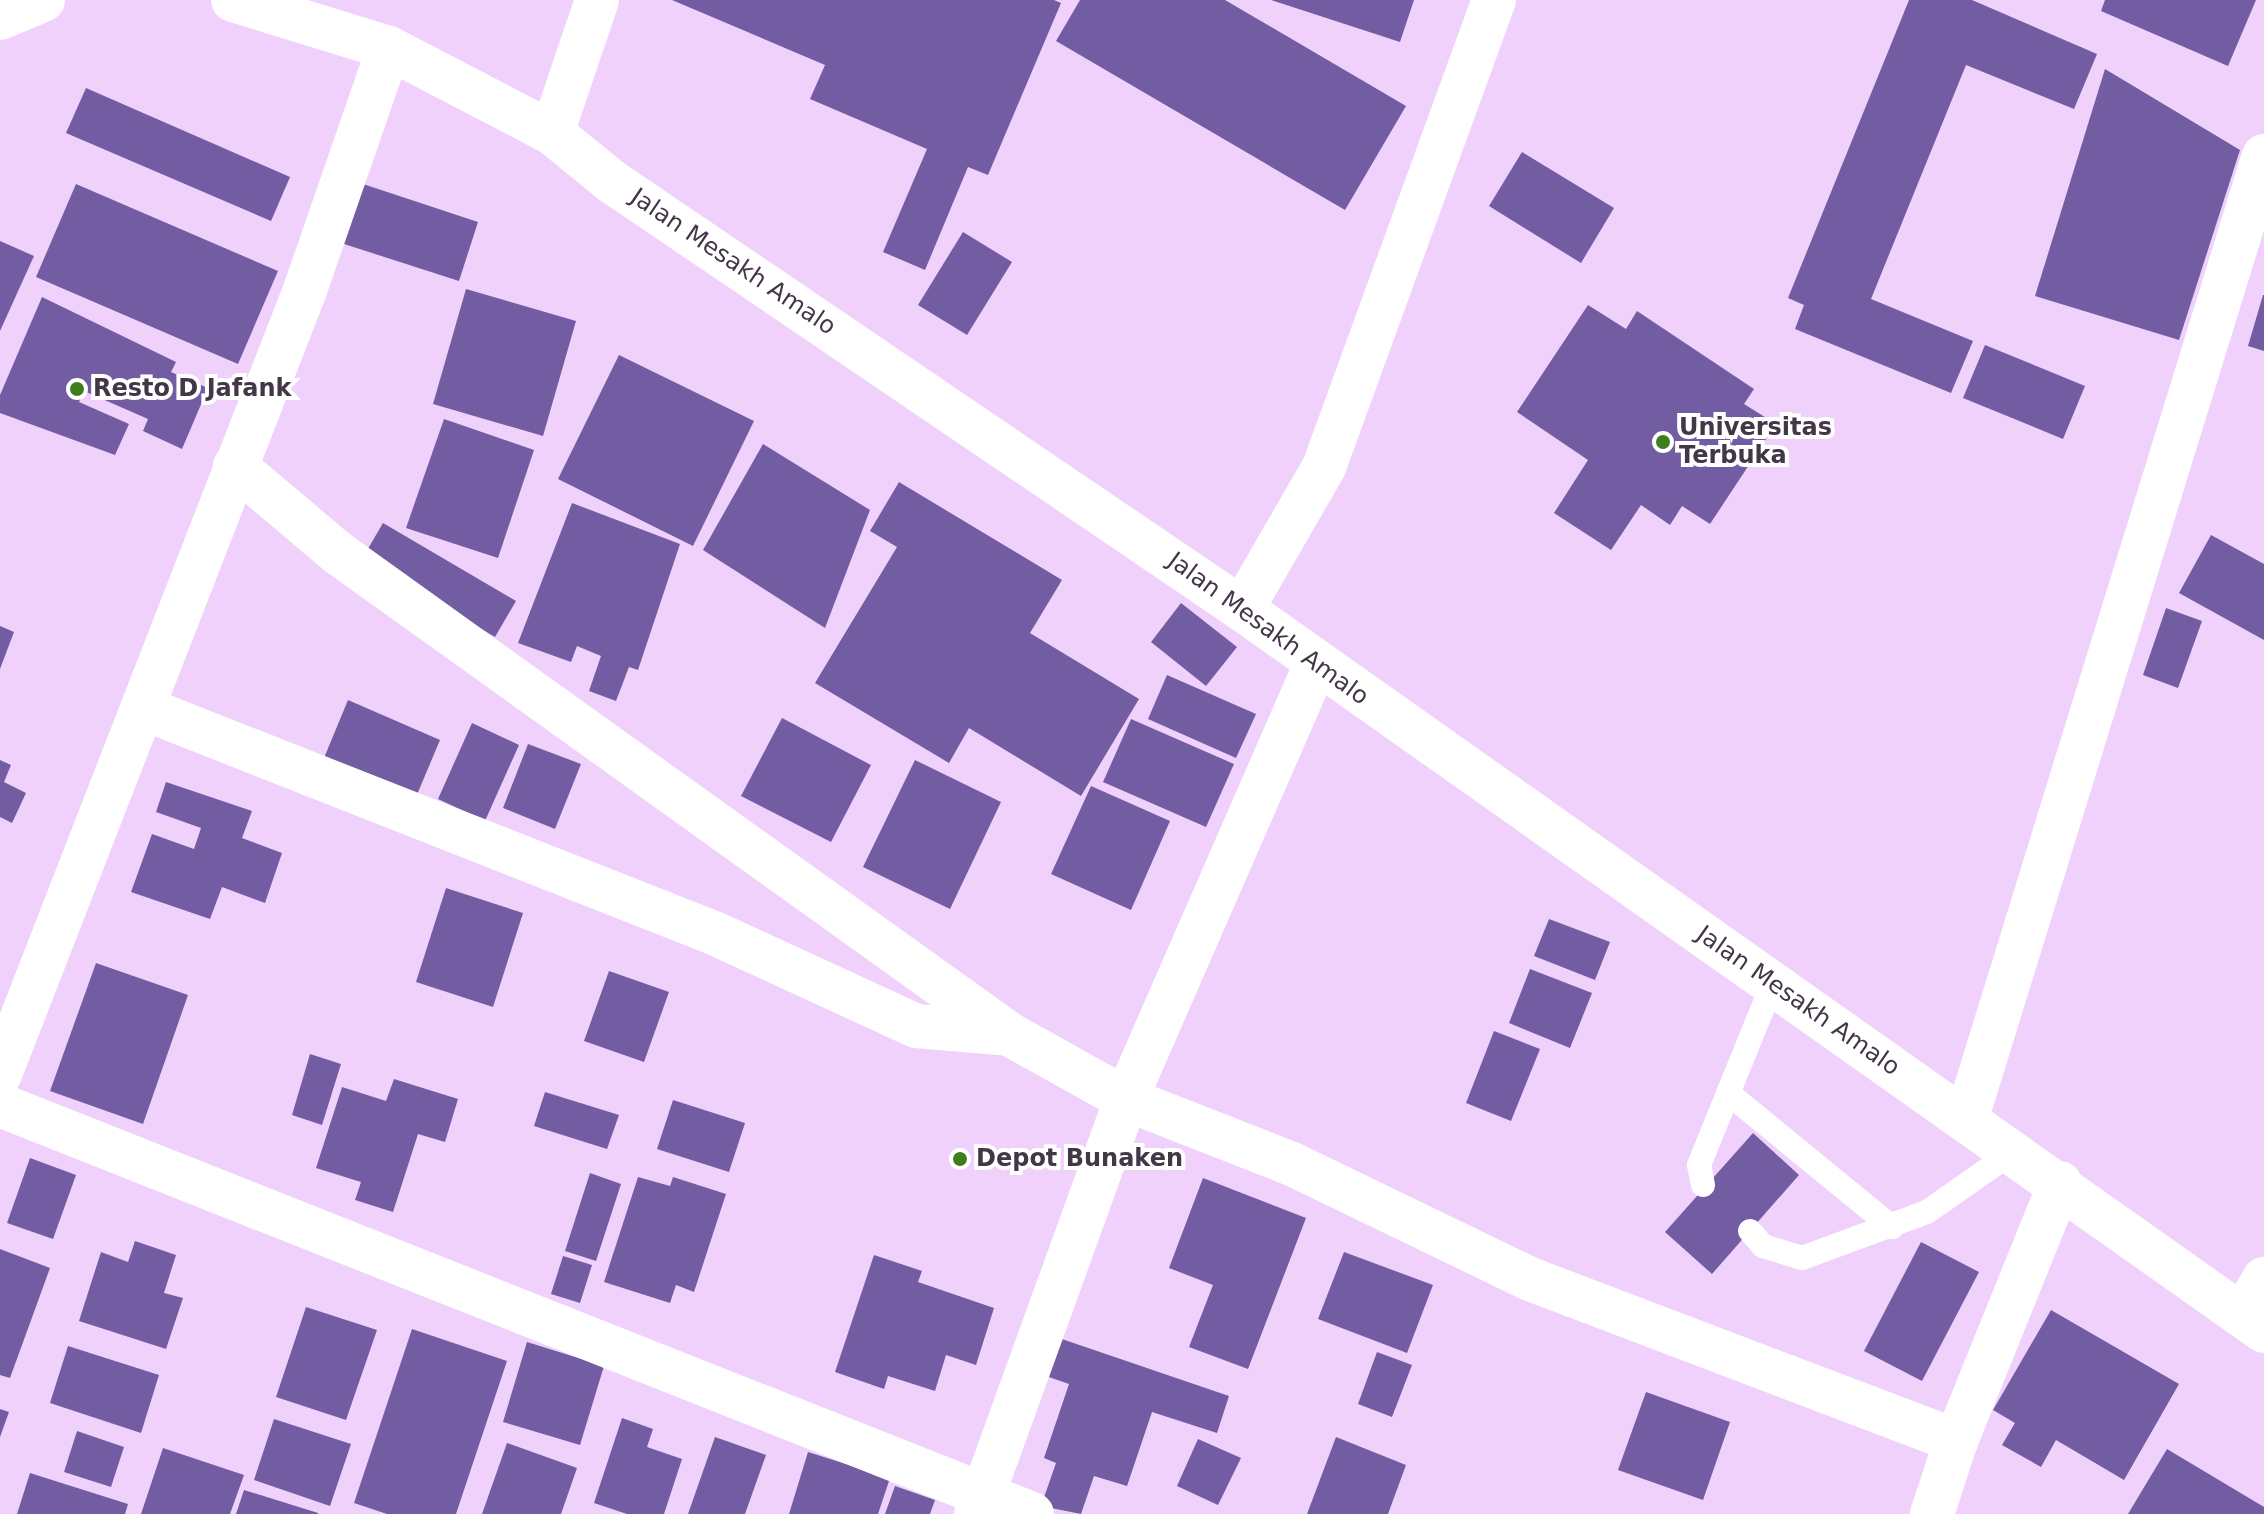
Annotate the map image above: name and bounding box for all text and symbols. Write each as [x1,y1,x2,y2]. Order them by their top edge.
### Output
street label: Jalan Mesakh Amalo [625,183,841,341]
place label: Resto D Jafank [93,375,291,403]
marker: Resto D Jafank [68,380,86,398]
place label: Universitas Terbuka [1679,414,1832,470]
marker: Universitas Terbuka [1654,433,1672,451]
street label: Jalan Mesakh Amalo [1162,546,1374,712]
street label: Jalan Mesakh Amalo [1691,920,1905,1082]
place label: Depot Bunaken [976,1145,1183,1173]
marker: Depot Bunaken [951,1150,969,1168]

